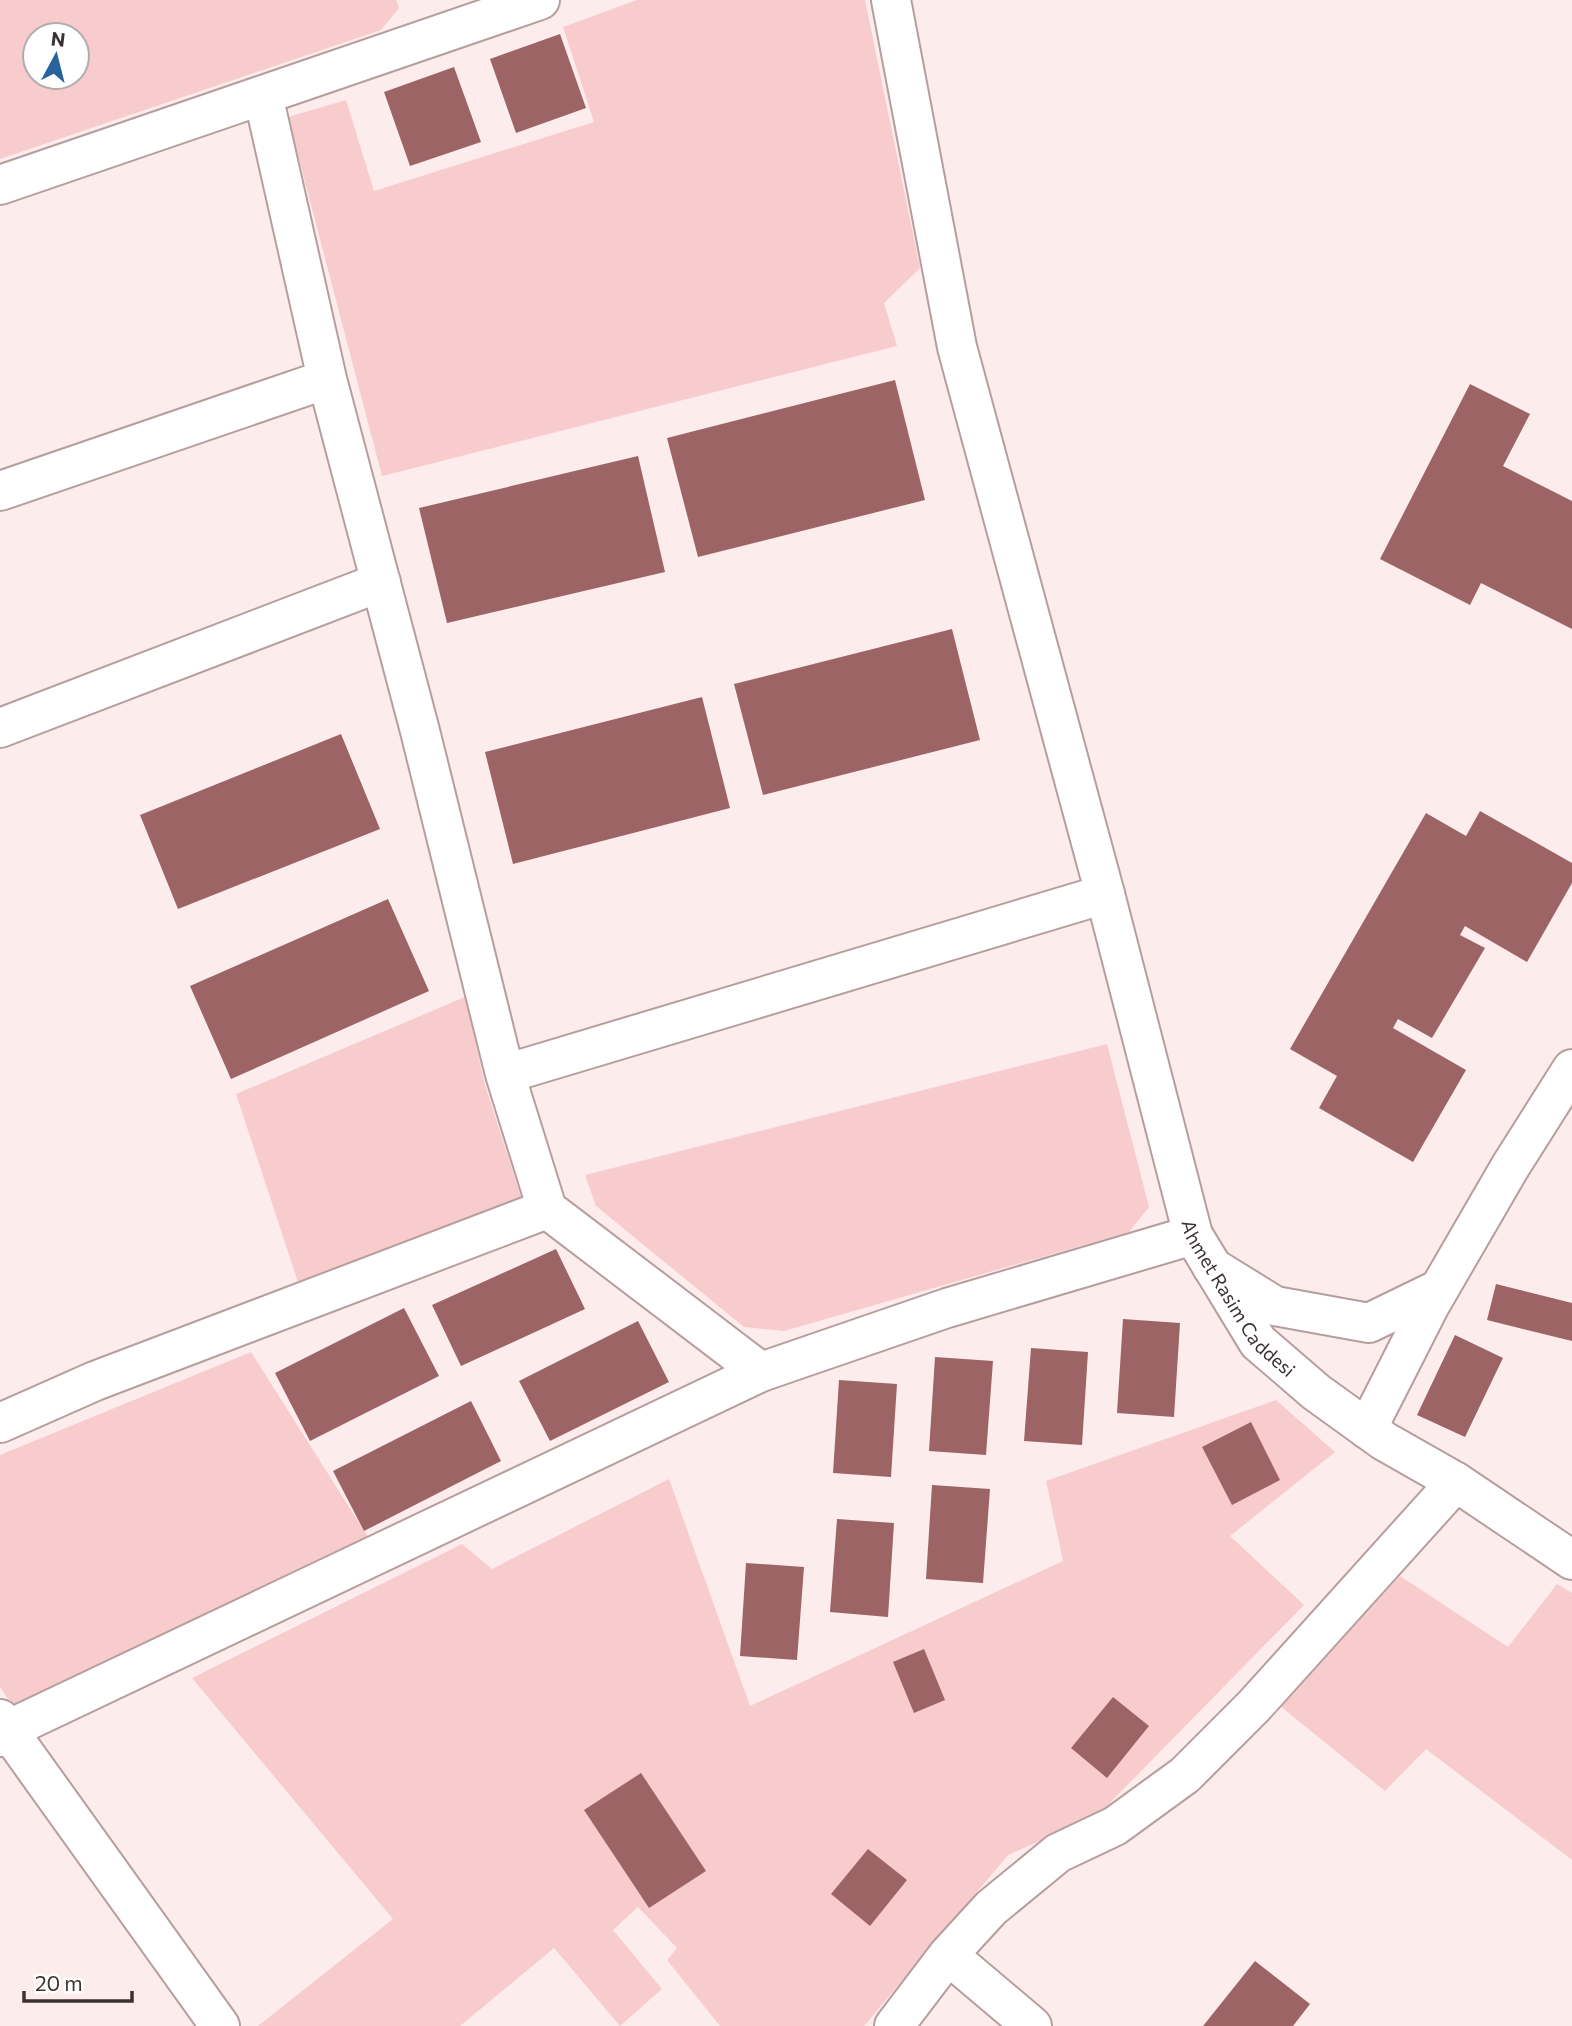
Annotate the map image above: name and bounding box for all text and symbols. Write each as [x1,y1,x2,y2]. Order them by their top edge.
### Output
north arrow [21,21,91,91]
text: N [50,26,67,51]
street label: Ahmet Rasim Caddesi [1178,1217,1300,1381]
scale bar [24,1960,133,2004]
text: 20 m [35,1970,83,1995]

